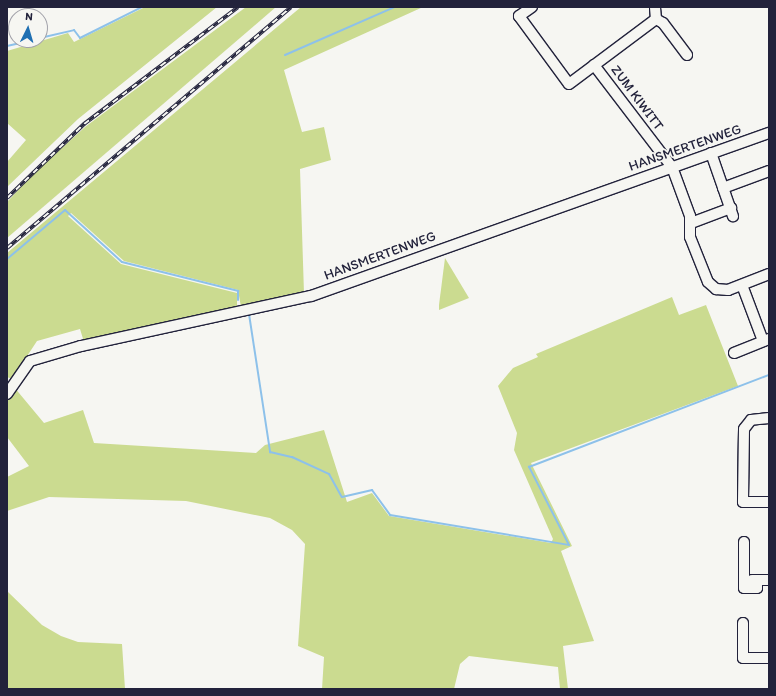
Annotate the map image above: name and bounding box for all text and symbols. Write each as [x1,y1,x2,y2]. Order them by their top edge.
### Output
north arrow [8,8,48,48]
text: N [25,10,33,23]
street label: ZUM KIWITT [607,62,667,134]
street label: HANSMERTENWEG [627,121,743,175]
street label: HANSMERTENWEG [322,228,438,284]

